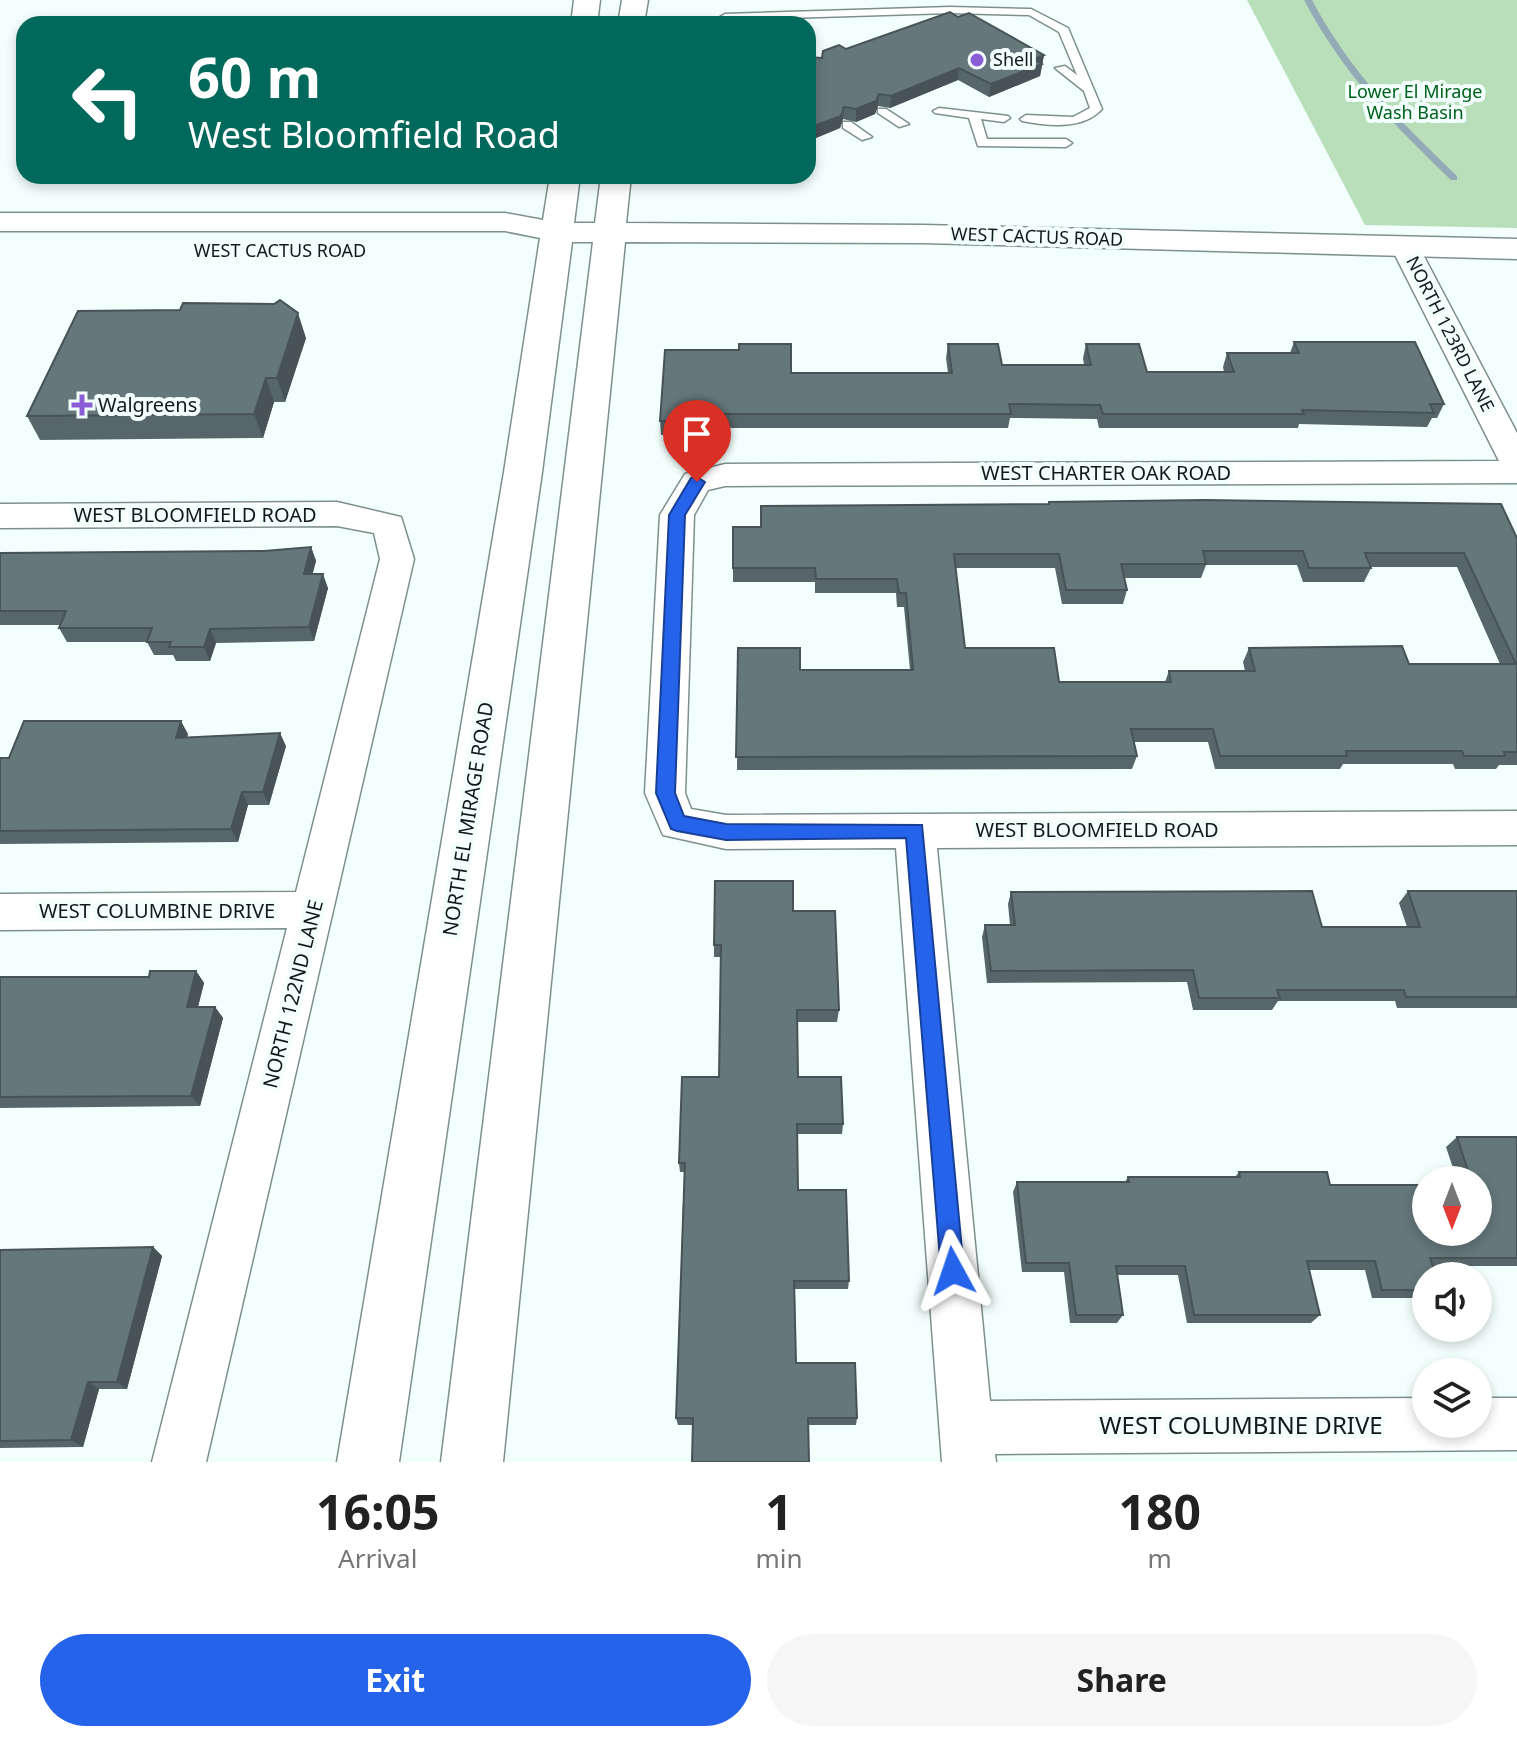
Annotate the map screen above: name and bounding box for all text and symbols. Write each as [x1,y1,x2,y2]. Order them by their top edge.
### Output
text: 60 m [188,38,321,114]
place label: Shell [993,47,1033,71]
icon: left [56,48,160,152]
marker: Shell [968,51,986,69]
park label: Lower El Mirage Wash Basin [1347,79,1483,124]
text: West Bloomfield Road [188,110,560,159]
street label: WEST CACTUS ROAD [950,221,1124,251]
street label: WEST CACTUS ROAD [194,238,366,262]
street label: NORTH 123RD LANE [1401,252,1501,415]
place label: Walgreens [98,391,197,418]
marker: Walgreens [73,396,91,414]
pin [663,400,731,482]
icon: arrive [675,412,719,456]
street label: WEST CHARTER OAK ROAD [981,459,1231,486]
street label: WEST BLOOMFIELD ROAD [73,501,317,528]
street label: NORTH EL MIRAGE ROAD [436,700,499,938]
street label: WEST BLOOMFIELD ROAD [975,816,1219,843]
street label: WEST COLUMBINE DRIVE [39,897,275,924]
street label: NORTH 122ND LANE [256,897,329,1091]
north arrow [1412,1166,1492,1246]
map controls [1412,1166,1492,1438]
position arrow [911,1229,995,1313]
button: sound [1412,1262,1492,1342]
button: layers [1412,1358,1492,1438]
street label: WEST COLUMBINE DRIVE [1099,1408,1383,1441]
text: 16:05 [316,1479,439,1544]
text: 1 [765,1479,793,1544]
text: 180 [1119,1479,1201,1544]
text: Arrival [338,1540,417,1576]
text: min [755,1540,803,1576]
text: m [1148,1540,1172,1576]
button: Exit [40,1634,751,1726]
button: Share [767,1634,1477,1726]

